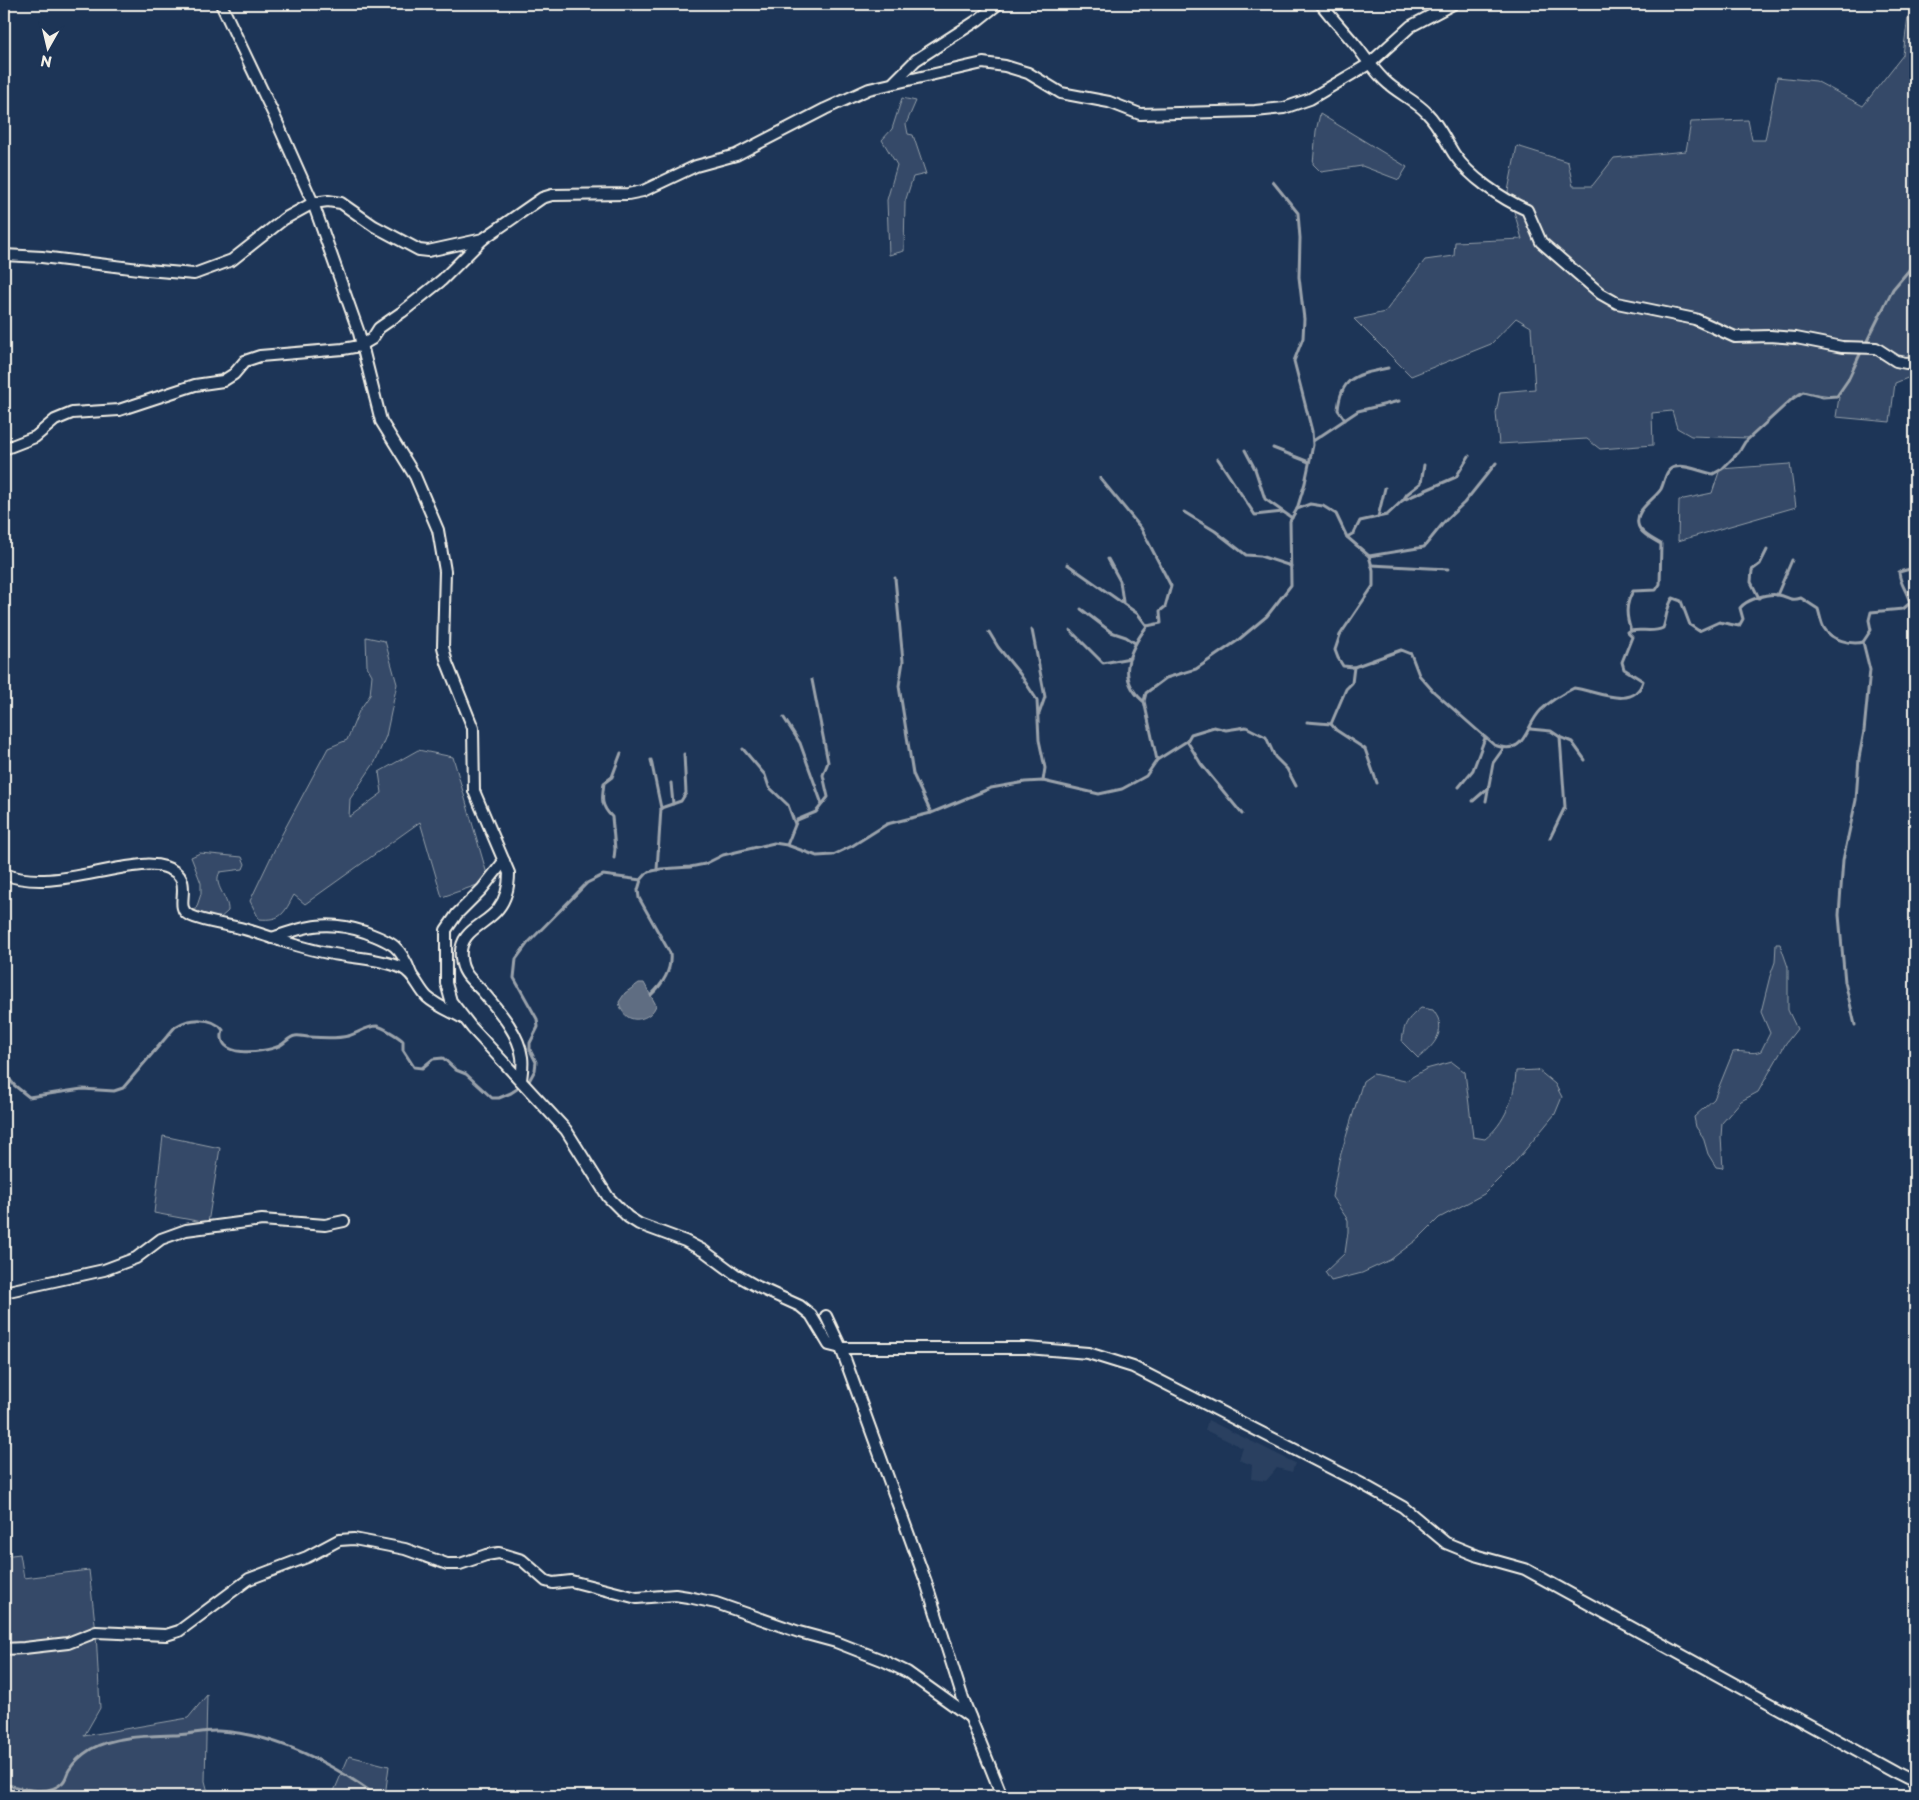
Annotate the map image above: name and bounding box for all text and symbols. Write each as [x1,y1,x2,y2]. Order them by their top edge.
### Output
north arrow [22,22,72,72]
text: N [39,50,53,73]

